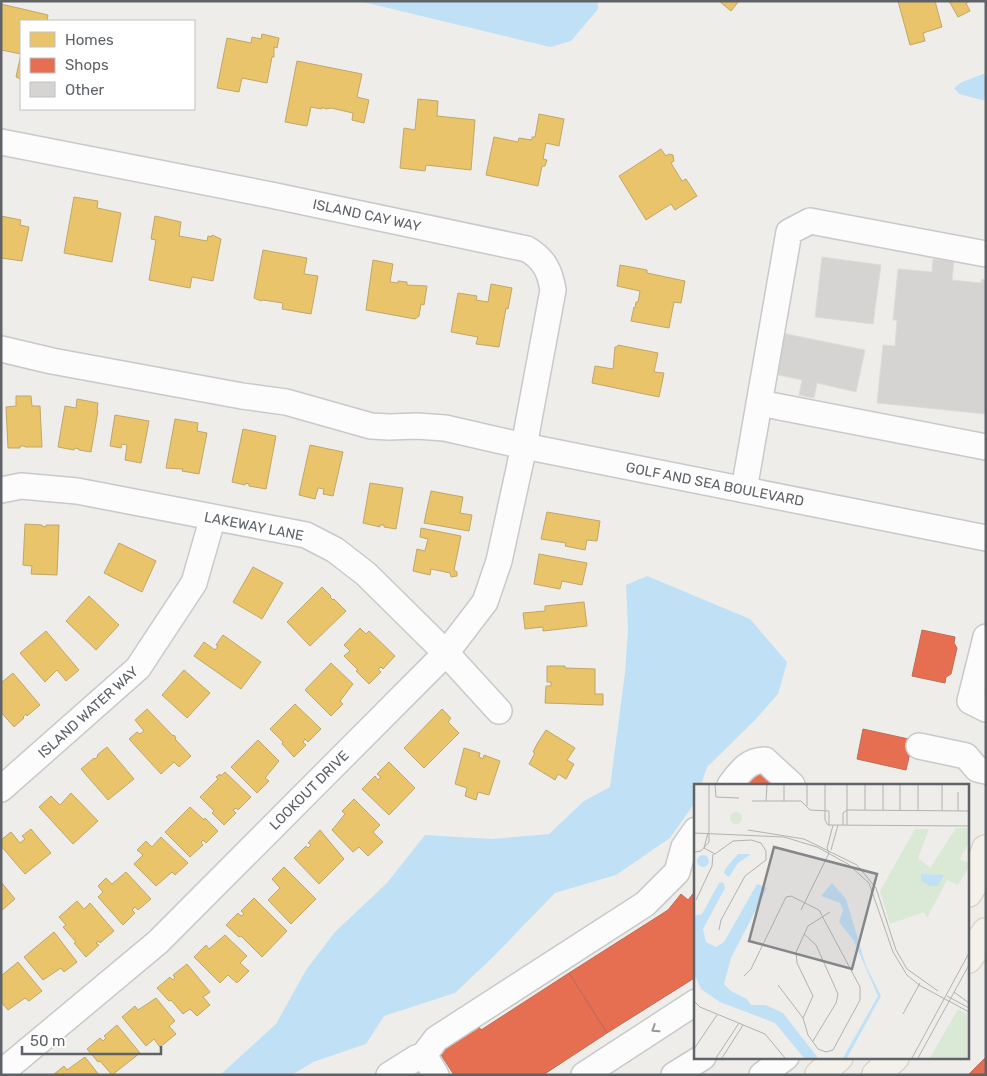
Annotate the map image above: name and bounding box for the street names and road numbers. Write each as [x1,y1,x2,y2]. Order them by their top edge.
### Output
street label: ISLAND CAY WAY [311,196,423,235]
street label: GOLF AND SEA BOULEVARD [624,459,806,510]
street label: LAKEWAY LANE [203,509,305,544]
street label: ISLAND WATER WAY [35,663,142,762]
street label: LOOKOUT DRIVE [266,747,353,834]

